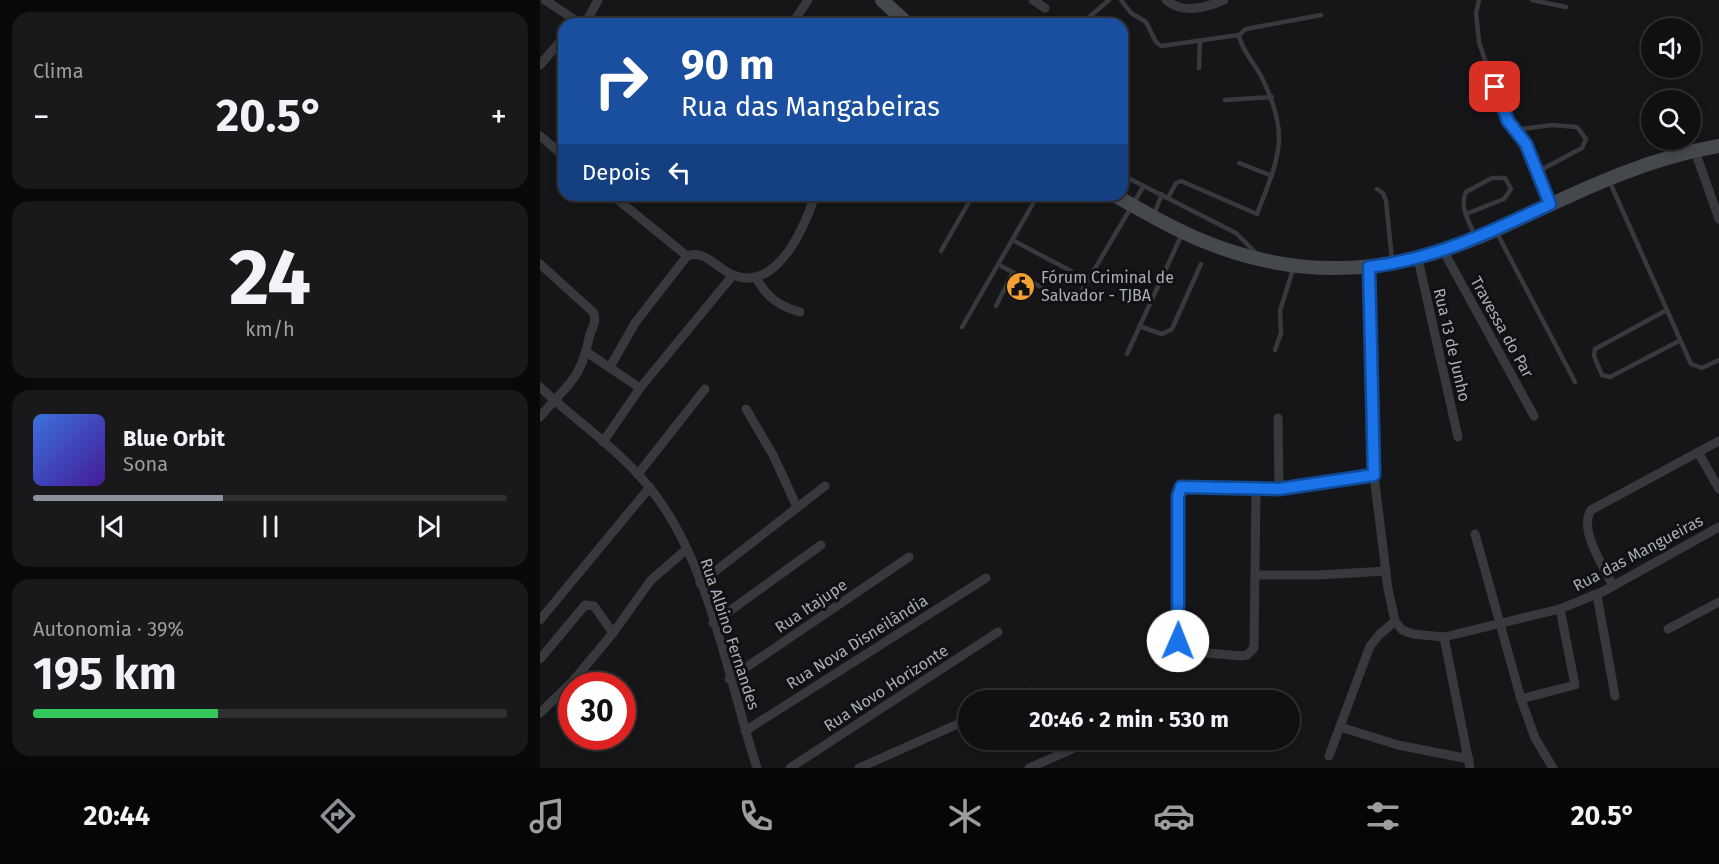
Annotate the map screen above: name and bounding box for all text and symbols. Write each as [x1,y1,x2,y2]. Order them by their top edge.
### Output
map controls [1641,18,1701,150]
button: sound [1641,18,1701,78]
text: 90 m [681,40,775,90]
icon: right [582,42,660,120]
text: Clima [33,59,84,83]
pin [1469,61,1520,112]
icon: arrive [1478,70,1511,103]
text: 20.5° [216,89,324,143]
button: search [1641,90,1701,150]
text: Rua das Mangabeiras [681,91,940,123]
text: − [33,97,50,137]
text: + [491,97,507,137]
icon: left [663,156,696,189]
text: Depois [582,159,651,186]
text: 24 [229,231,311,325]
place label: Fórum Criminal de Salvador - TJBA [1041,268,1174,305]
public building icon: Fórum Criminal de Salvador - TJBA [1004,270,1036,302]
street label: Travessa do Par [1466,273,1538,381]
street label: Rua 13 de Junho [1430,286,1474,404]
text: km/h [245,317,295,341]
text: Blue Orbit [123,425,225,452]
text: Sona [123,452,168,476]
icon: previous [96,510,129,543]
icon: pause [254,510,287,543]
icon: next [412,510,445,543]
street label: Rua das Mangueiras [1570,511,1706,595]
street label: Rua Albino Fernandes [697,556,763,712]
street label: Rua Itajupe [771,575,851,637]
street label: Rua Nova Disneilândia [783,591,931,693]
position arrow [1146,609,1210,673]
text: Autonomia · 39% [33,617,184,641]
street label: Rua Novo Horizonte [820,641,952,735]
text: 195 km [33,647,177,701]
speed limit sign: 30 [558,672,636,750]
text: 20:46 · 2 min · 530 m [1029,706,1229,733]
icon: directions [317,795,359,837]
icon: music [526,795,568,837]
icon: phone [735,795,777,837]
icon: climate [944,795,986,837]
icon: car [1153,795,1195,837]
icon: filters [1362,795,1404,837]
text: 20:44 [83,800,150,832]
text: 20.5° [1571,800,1635,832]

